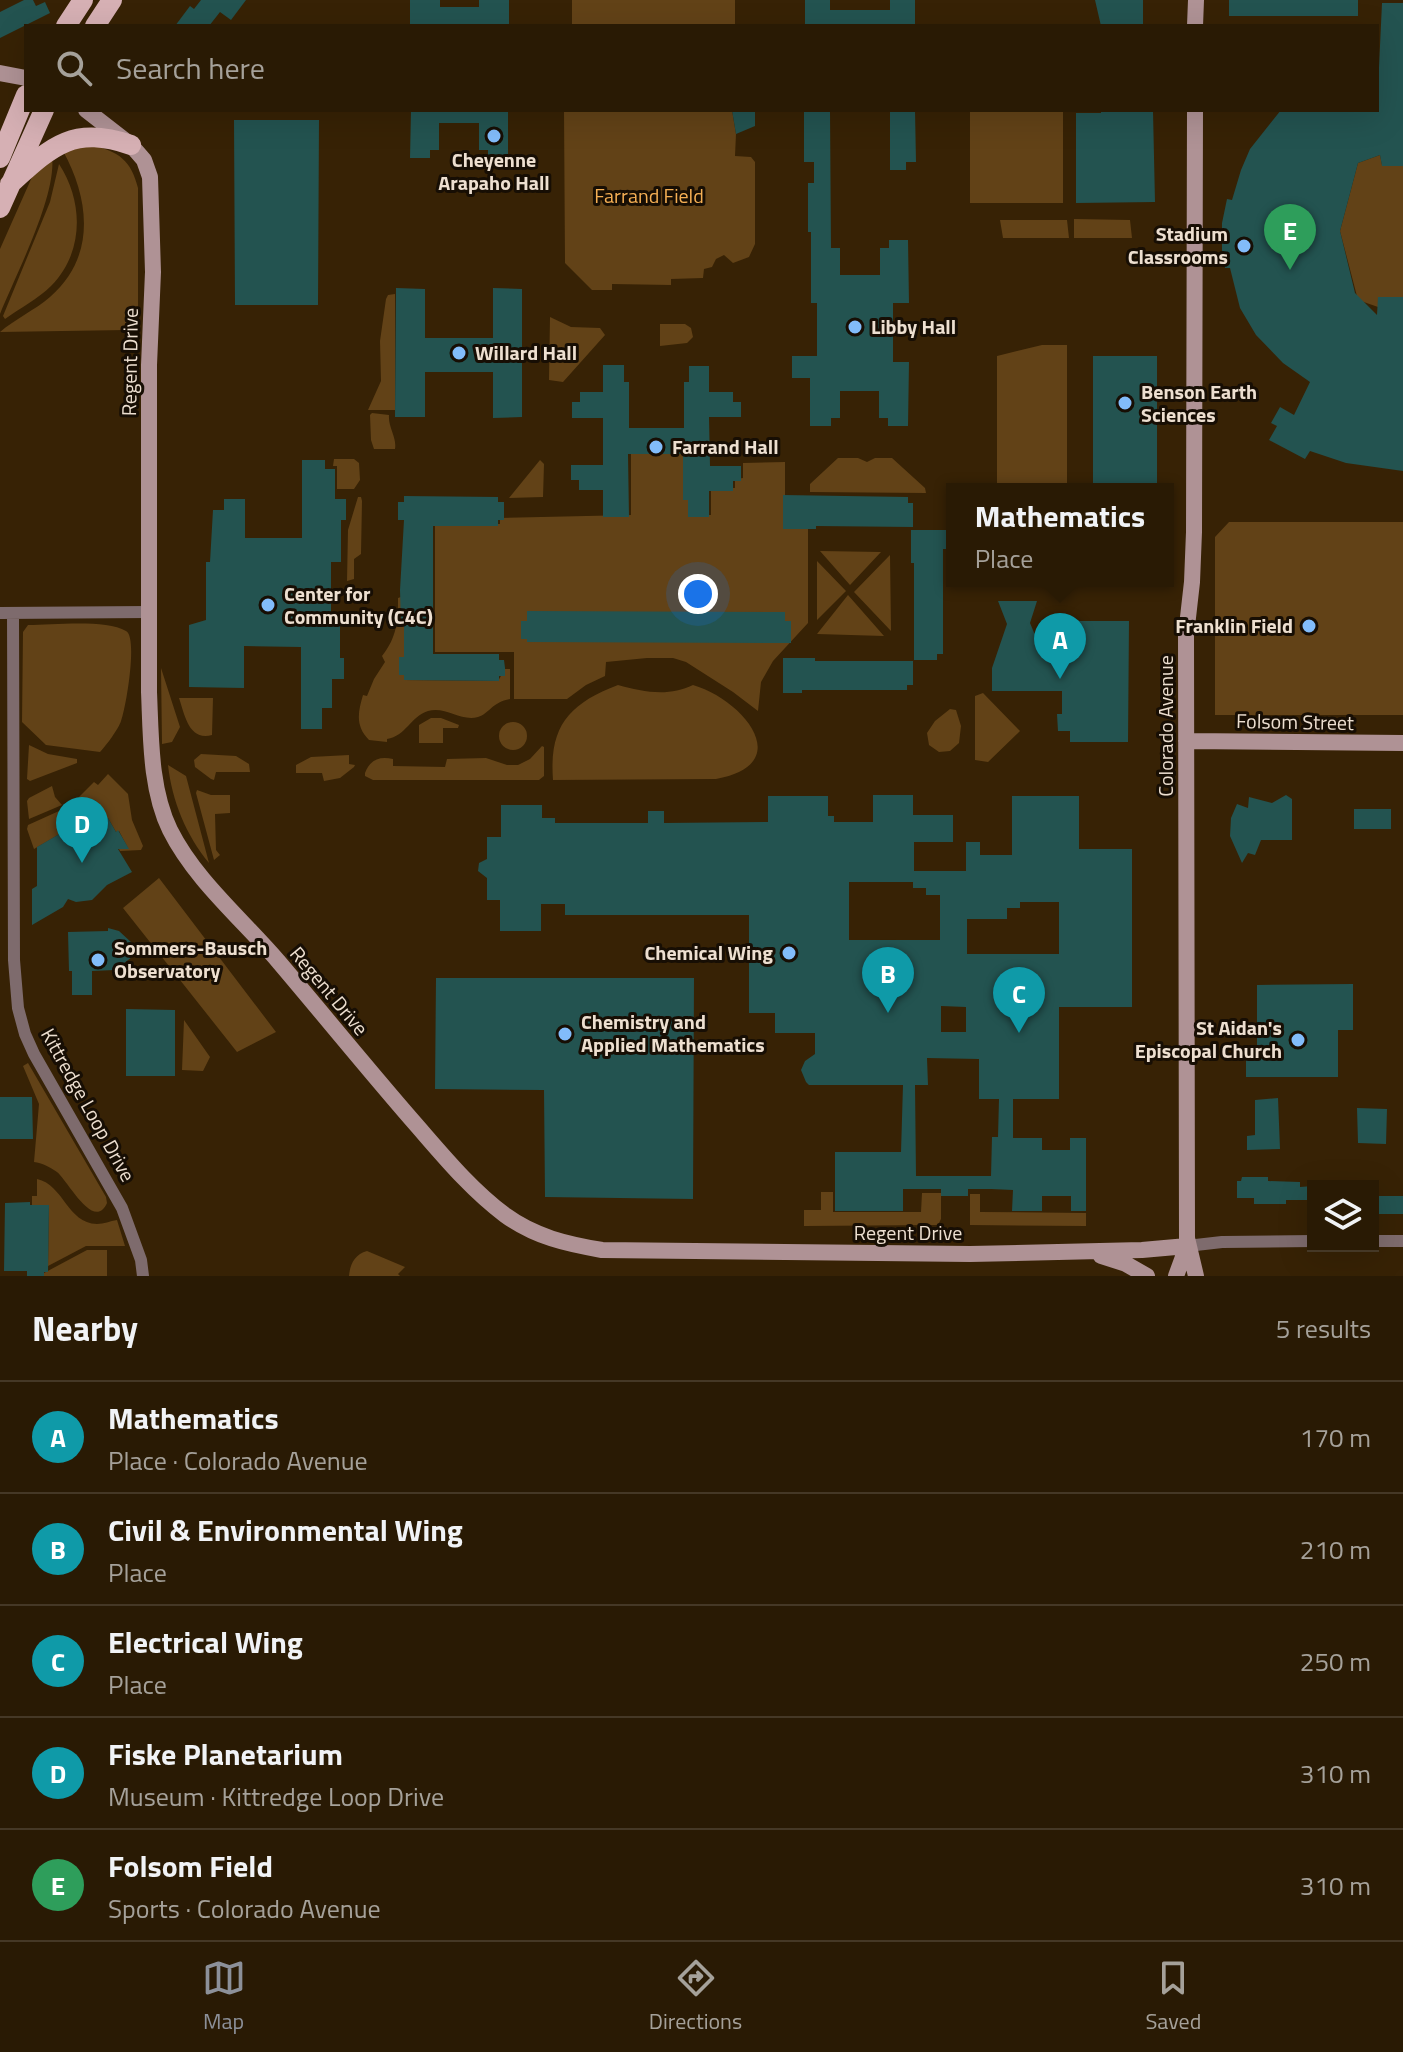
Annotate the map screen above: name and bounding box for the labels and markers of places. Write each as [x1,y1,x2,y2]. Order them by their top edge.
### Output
marker: Cheyenne Arapaho Hall [485,127,503,145]
place label: Cheyenne Arapaho Hall [438,144,550,198]
pin: E [1264,204,1316,270]
place label: Stadium Classrooms [1128,218,1228,272]
marker: Stadium Classrooms [1235,237,1253,255]
place label: Libby Hall [871,311,956,342]
marker: Libby Hall [846,318,864,336]
place label: Willard Hall [475,337,577,368]
marker: Willard Hall [450,344,468,362]
place label: Benson Earth Sciences [1141,376,1257,430]
marker: Benson Earth Sciences [1116,394,1134,412]
place label: Farrand Hall [672,431,779,462]
marker: Farrand Hall [647,438,665,456]
place label: Center for Community (C4C) [284,578,433,632]
marker: Center for Community (C4C) [259,596,277,614]
place label: Franklin Field [1175,610,1293,641]
pin: A [1034,613,1086,679]
marker: Franklin Field [1300,617,1318,635]
pin: D [56,797,108,863]
place label: Sommers-Bausch Observatory [114,932,267,986]
place label: Chemical Wing [645,937,773,968]
marker: Chemical Wing [780,944,798,962]
pin: B [862,947,914,1013]
marker: Sommers-Bausch Observatory [89,951,107,969]
pin: C [993,967,1045,1033]
place label: Chemistry and Applied Mathematics [581,1006,765,1060]
place label: St Aidan's Episcopal Church [1135,1012,1282,1066]
marker: Chemistry and Applied Mathematics [556,1025,574,1043]
marker: St Aidan's Episcopal Church [1289,1031,1307,1049]

